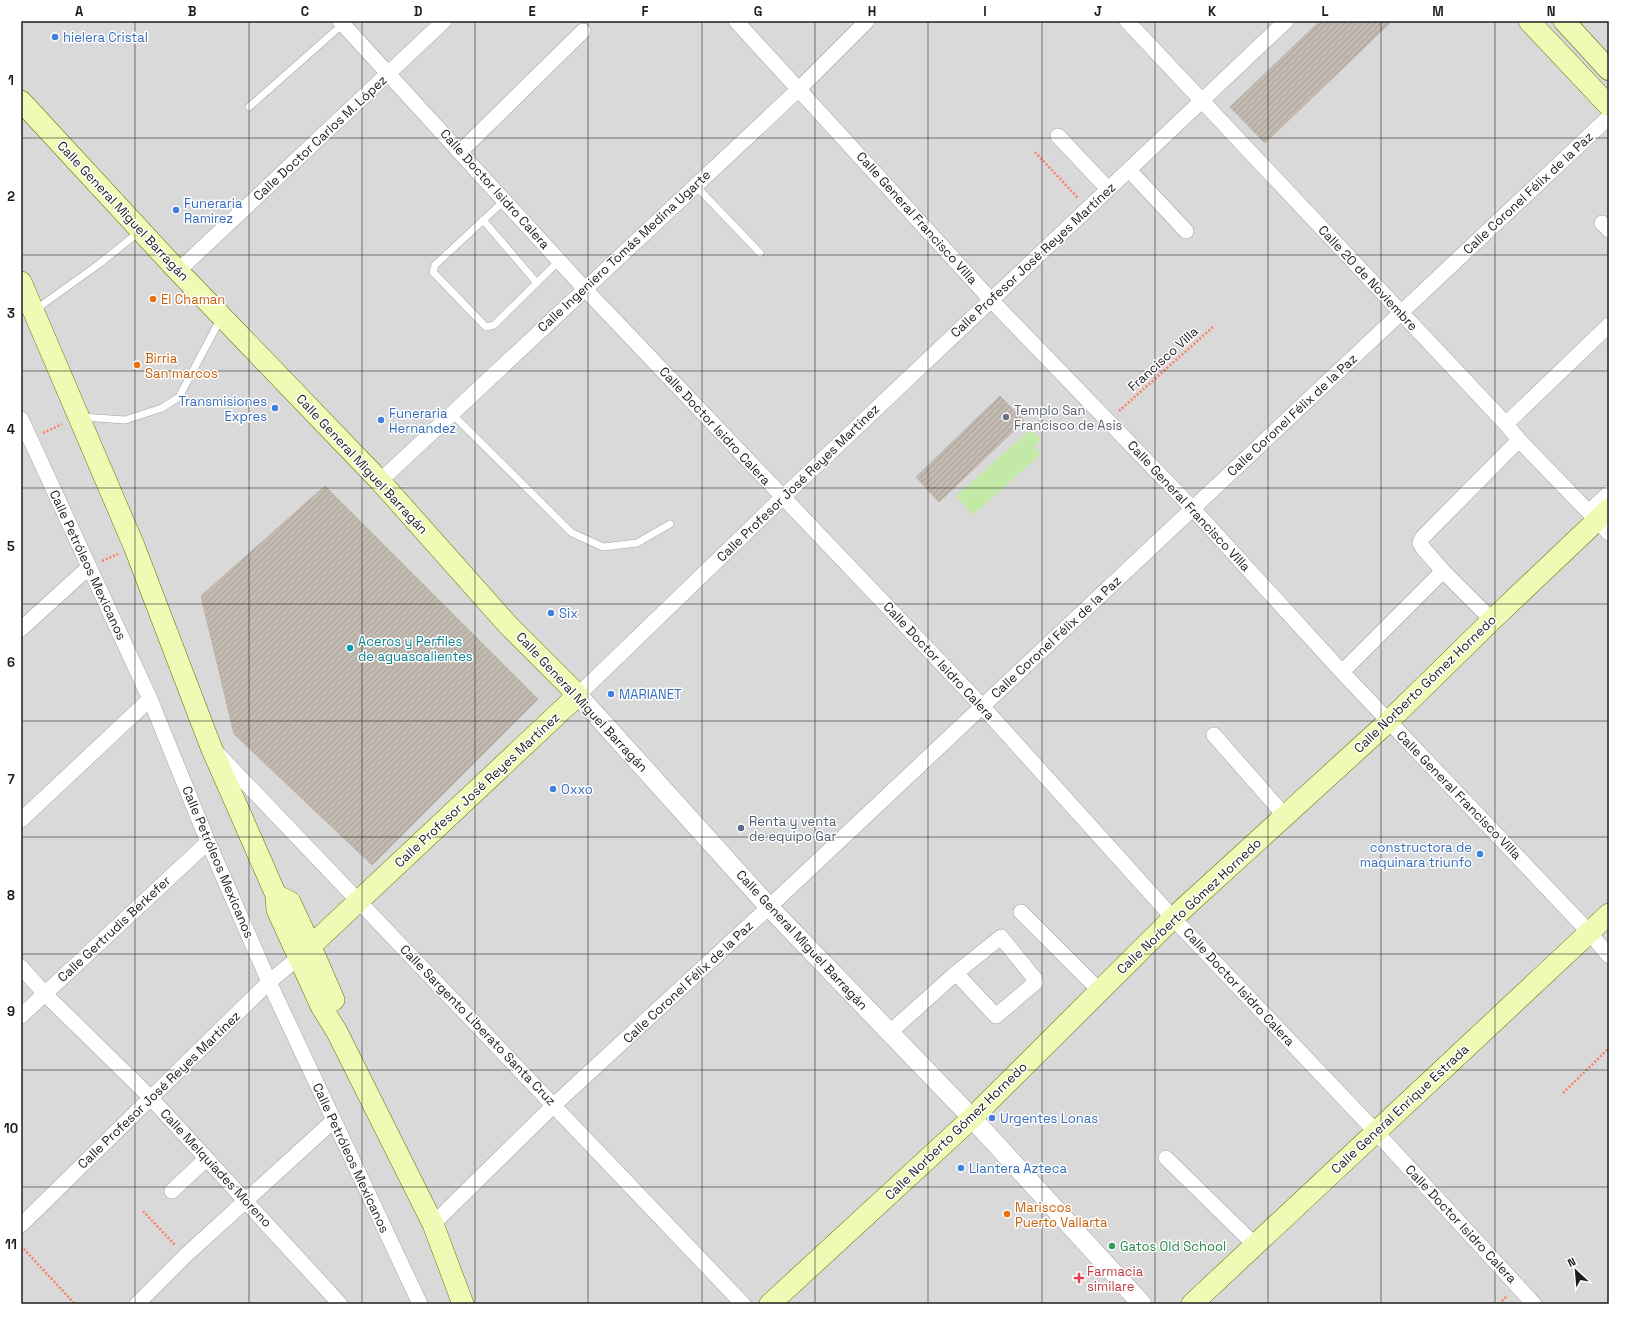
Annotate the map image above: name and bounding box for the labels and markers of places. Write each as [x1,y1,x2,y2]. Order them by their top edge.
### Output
place label: hielera Cristal [63,29,148,46]
marker: hielera Cristal [50,32,60,42]
place label: Funeraria Ramirez [184,195,243,227]
marker: Funeraria Ramirez [171,205,181,215]
place label: El Chaman [161,291,225,308]
marker: El Chaman [148,294,158,304]
place label: Birria San marcos [145,350,218,382]
marker: Birria San marcos [132,360,142,370]
place label: Transmisiones Expres [178,393,267,425]
place label: Templo San Francisco de Asis [1014,402,1123,434]
marker: Transmisiones Expres [270,403,280,413]
place label: Funeraria Hernandez [389,405,456,437]
marker: Templo San Francisco de Asis [1001,412,1011,422]
marker: Funeraria Hernandez [376,415,386,425]
place label: Six [559,605,578,622]
marker: Six [546,608,556,618]
place label: Aceros y Perfiles de aguascalientes [358,633,473,665]
marker: Aceros y Perfiles de aguascalientes [345,643,355,653]
place label: MARIANET [619,686,682,703]
marker: MARIANET [606,689,616,699]
place label: Oxxo [561,781,593,798]
marker: Oxxo [548,784,558,794]
place label: Renta y venta de equipo Gar [749,813,837,845]
marker: Renta y venta de equipo Gar [736,823,746,833]
place label: constructora de maquinara triunfo [1360,839,1472,871]
marker: constructora de maquinara triunfo [1475,849,1485,859]
place label: Urgentes Lonas [1000,1110,1098,1127]
marker: Urgentes Lonas [987,1113,997,1123]
place label: Llantera Azteca [969,1160,1067,1177]
marker: Llantera Azteca [956,1163,966,1173]
place label: Mariscos Puerto Vallarta [1015,1199,1108,1231]
marker: Mariscos Puerto Vallarta [1002,1209,1012,1219]
place label: Gatos Old School [1120,1238,1226,1255]
marker: Gatos Old School [1107,1241,1117,1251]
place label: Farmacia similare [1087,1263,1144,1295]
marker: Farmacia similare [1074,1273,1084,1283]

